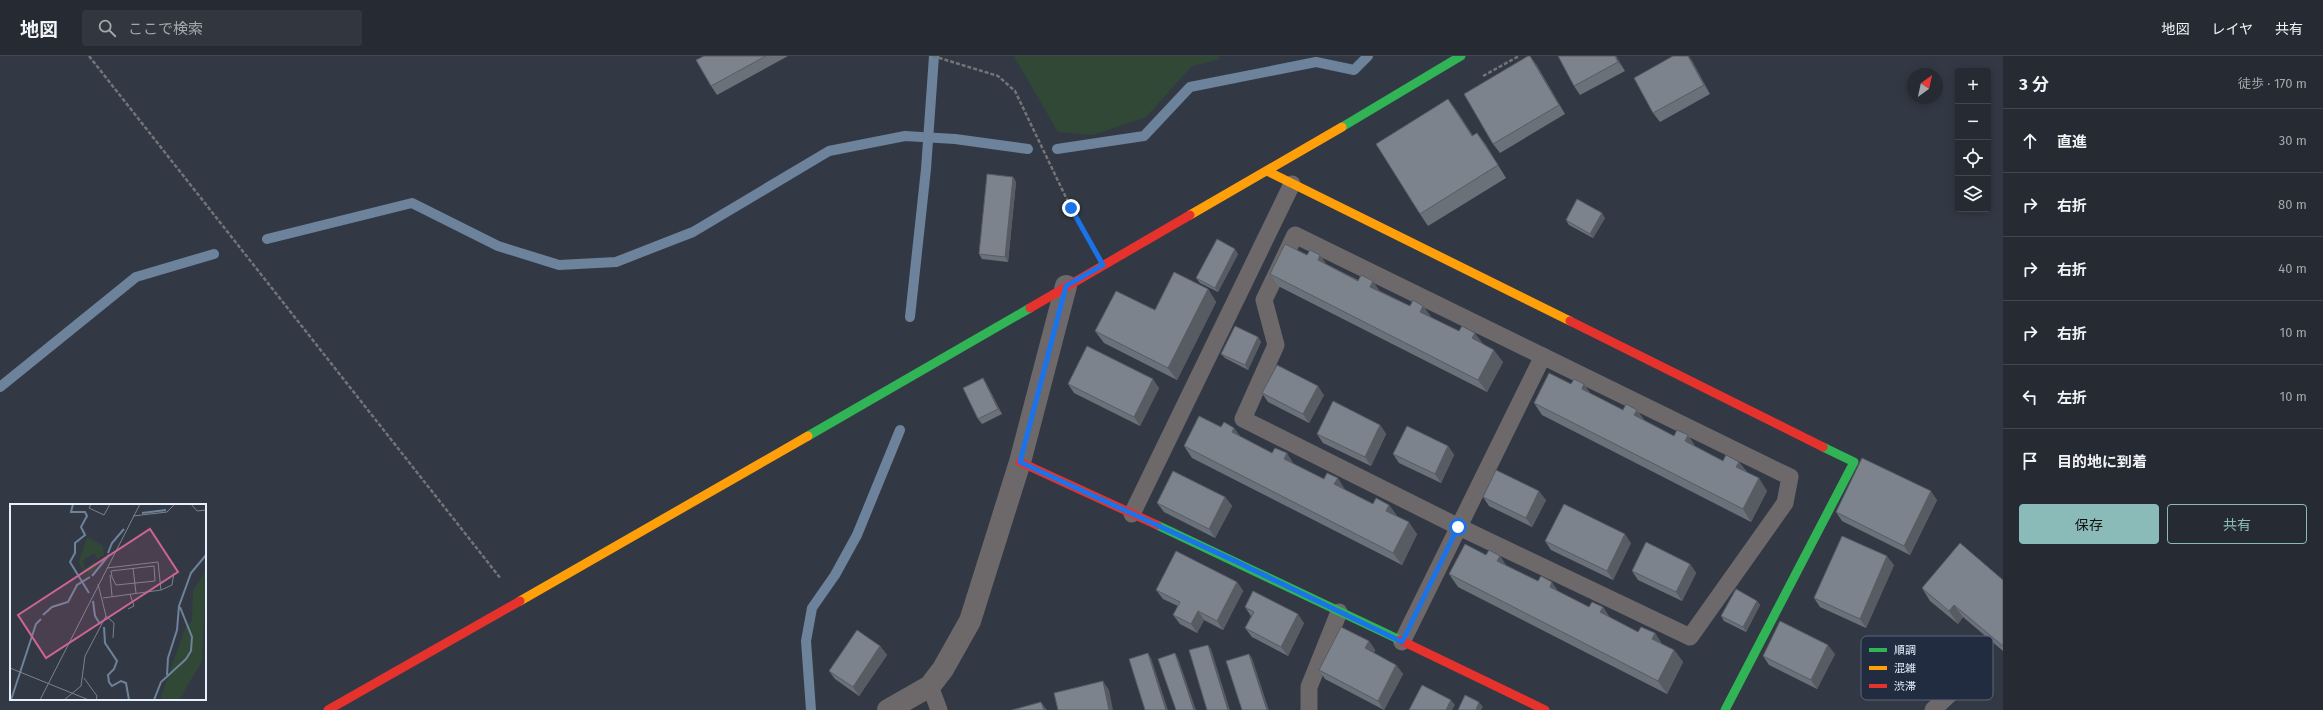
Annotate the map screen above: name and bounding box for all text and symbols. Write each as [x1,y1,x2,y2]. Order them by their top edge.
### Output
search box [82,10,362,46]
icon: search [96,17,118,39]
text: 地図 [20,18,58,41]
text: ここで検索 [128,20,203,38]
text: 地図 [2161,21,2189,38]
text: レイヤ [2211,21,2253,38]
text: 共有 [2275,21,2303,38]
north arrow [1907,68,1943,104]
map controls [1955,68,1991,212]
button: + [1955,68,1991,104]
text: 3 分 [2019,74,2049,95]
text: 徒歩 · 170 m [2238,76,2307,91]
button: − [1955,104,1991,140]
icon: ahead [2019,130,2041,152]
text: 直進 [2057,133,2087,151]
text: 30 m [2279,133,2307,148]
button: locate [1955,140,1991,176]
button: layers [1955,176,1991,212]
icon: right [2019,194,2041,216]
text: 右折 [2057,197,2087,215]
text: 80 m [2278,197,2307,212]
route end [1062,199,1080,217]
icon: right [2019,258,2041,280]
text: 右折 [2057,261,2087,279]
text: 40 m [2278,261,2307,276]
icon: right [2019,322,2041,344]
text: 右折 [2057,325,2087,343]
text: 10 m [2280,325,2307,340]
icon: left [2019,386,2041,408]
text: 左折 [2057,389,2087,407]
text: 10 m [2280,389,2307,404]
icon: arrive [2019,450,2041,472]
text: 目的地に到着 [2057,453,2147,471]
inset map [10,504,206,700]
button: 保存 [2019,504,2159,544]
button: 共有 [2167,504,2307,544]
route start [1449,518,1467,536]
legend [1861,636,1993,700]
text: 順調 [1894,644,1916,657]
text: 混雑 [1894,662,1916,675]
text: 渋滞 [1894,680,1916,693]

